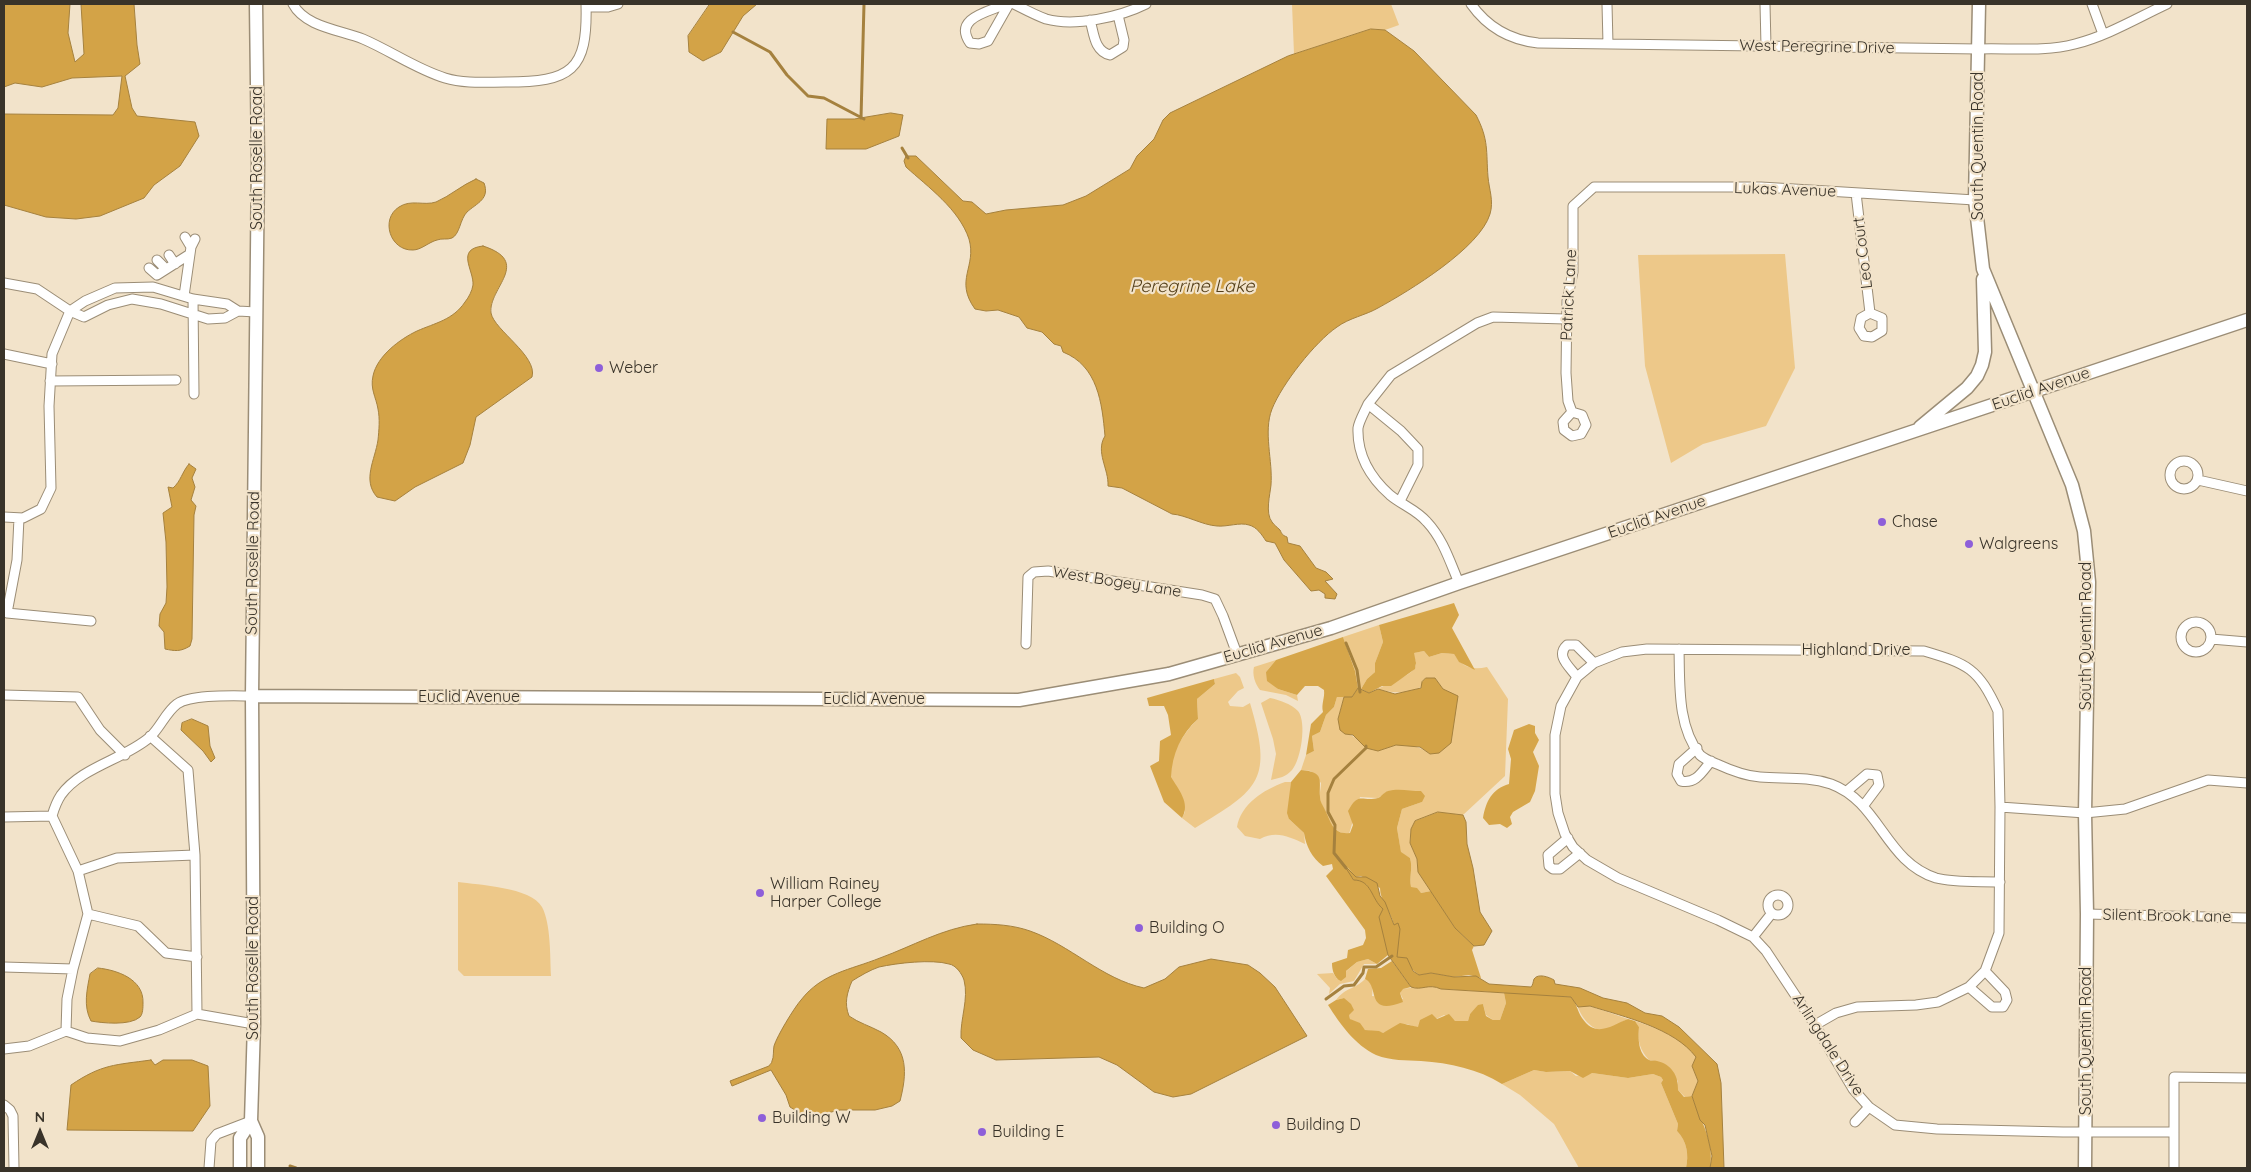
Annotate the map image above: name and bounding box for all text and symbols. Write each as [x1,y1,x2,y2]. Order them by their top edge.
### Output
street label: West Peregrine Drive [1739,36,1895,58]
street label: South Quentin Road [1968,72,1988,220]
street label: South Roselle Road [247,86,267,230]
street label: Lukas Avenue [1733,179,1837,201]
street label: Leo Court [1849,216,1877,290]
street label: Patrick Lane [1557,249,1581,341]
water label: Peregrine Lake [1130,276,1254,298]
place label: Weber [609,358,658,378]
marker: Weber [593,362,605,374]
street label: Euclid Avenue [1990,363,2092,415]
street label: South Roselle Road [242,491,264,635]
street label: Euclid Avenue [1606,491,1708,543]
place label: Chase [1892,512,1938,532]
marker: Chase [1876,516,1888,528]
place label: Walgreens [1979,534,2058,554]
marker: Walgreens [1963,538,1975,550]
street label: West Bogey Lane [1051,562,1183,602]
street label: South Quentin Road [2076,562,2096,710]
street label: Euclid Avenue [1221,621,1325,667]
street label: Highland Drive [1801,640,1911,660]
street label: Euclid Avenue [418,687,520,707]
street label: Euclid Avenue [823,689,925,709]
place label: William Rainey Harper College [770,874,882,912]
marker: William Rainey Harper College [754,887,766,899]
street label: South Roselle Road [243,896,263,1040]
street label: Silent Brook Lane [2102,905,2232,927]
place label: Building O [1149,918,1224,938]
marker: Building O [1133,922,1145,934]
street label: South Quentin Road [2076,967,2096,1115]
street label: Arlingdale Drive [1788,991,1868,1099]
north arrow [15,1107,65,1157]
text: N [35,1108,45,1126]
place label: Building W [772,1108,851,1128]
marker: Building W [756,1112,768,1124]
place label: Building D [1286,1115,1361,1135]
marker: Building D [1270,1119,1282,1131]
place label: Building E [992,1122,1064,1142]
marker: Building E [976,1126,988,1138]

